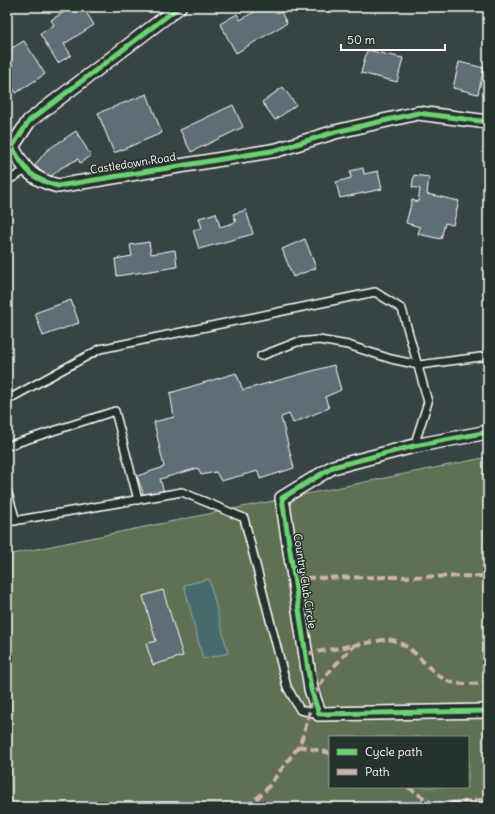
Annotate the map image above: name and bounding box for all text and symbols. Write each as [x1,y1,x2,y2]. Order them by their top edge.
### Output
scale bar [341,26,445,52]
text: 50 m [347,32,376,47]
street label: Castledown Road [89,149,177,177]
street label: Country Club Circle [291,533,319,630]
legend [329,736,469,788]
text: Cycle path [365,744,422,759]
text: Path [365,764,390,779]

